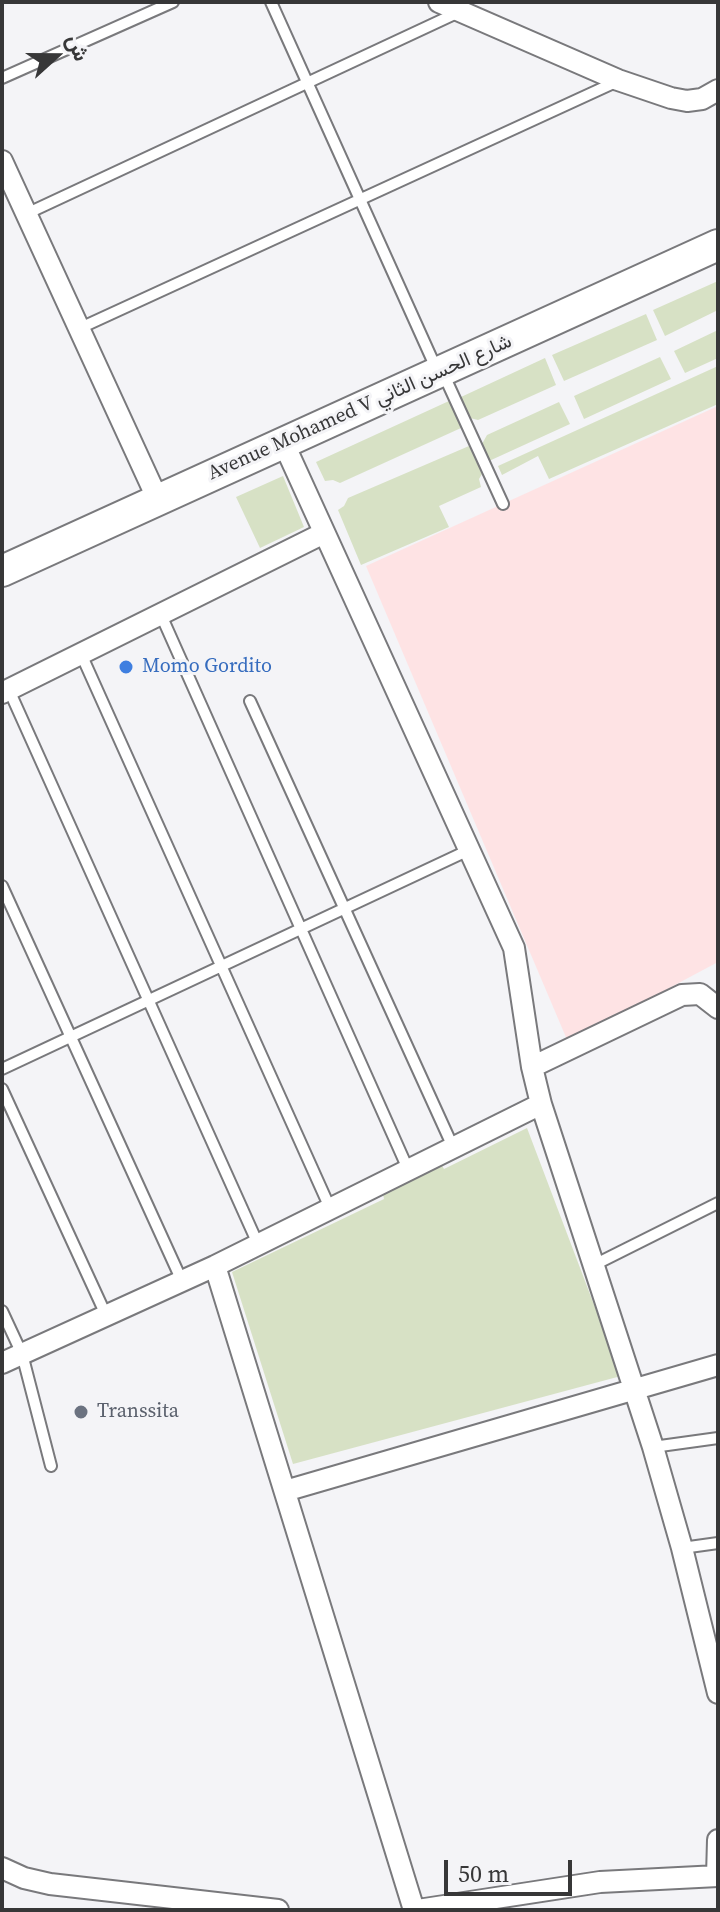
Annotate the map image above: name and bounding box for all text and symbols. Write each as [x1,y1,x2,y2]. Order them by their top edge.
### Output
north arrow [16,16,96,96]
text: ش [60,30,97,65]
street label: Avenue Mohamed V شارع الحسن الثاني [204,330,516,486]
place label: Momo Gordito [142,655,272,679]
marker: Momo Gordito [117,658,135,676]
place label: Transsita [97,1400,179,1424]
marker: Transsita [72,1403,90,1421]
scale bar [448,1844,576,1894]
text: 50 m [458,1857,509,1890]

